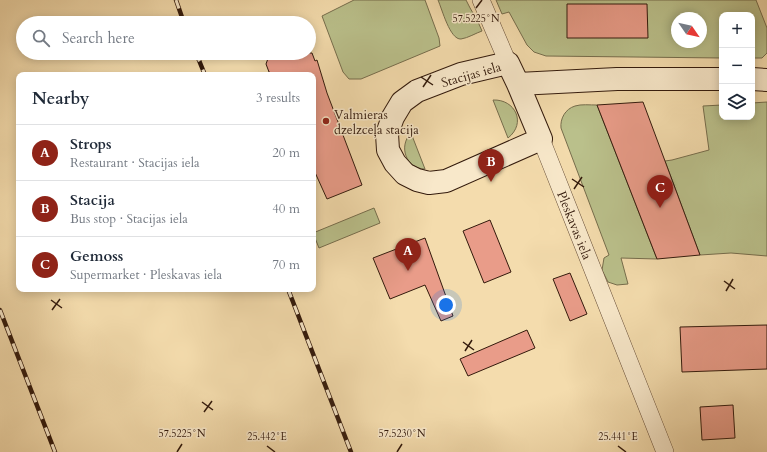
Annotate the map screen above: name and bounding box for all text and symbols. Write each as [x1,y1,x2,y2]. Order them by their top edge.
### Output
text: 57.5225°N [453,12,500,26]
north arrow [671,12,707,48]
map controls [719,12,755,120]
button: + [719,12,755,48]
search box [16,16,316,60]
icon: search [30,27,52,49]
text: Search here [62,28,135,48]
button: − [719,48,755,84]
street label: Stacijas iela [439,58,504,92]
button: layers [719,84,755,120]
text: Nearby [32,87,89,110]
text: 3 results [256,89,300,107]
place label: Valmieras dzelzceļa stacija [334,106,419,139]
marker: Valmieras dzelzceļa stacija [321,116,331,126]
text: Strops [70,134,112,154]
text: A [40,144,50,162]
text: 20 m [272,144,300,162]
pin: B [478,149,504,182]
text: Restaurant · Stacijas iela [70,154,200,172]
pin: C [647,175,673,208]
street label: Pleskavas iela [552,188,596,263]
text: Stacija [70,190,115,210]
text: B [40,200,50,218]
text: 40 m [272,200,300,218]
text: Bus stop · Stacijas iela [70,210,188,228]
pin: A [395,238,421,271]
text: Gemoss [70,246,123,266]
text: C [40,256,50,274]
text: 70 m [272,256,300,274]
text: Supermarket · Pleskavas iela [70,266,222,284]
your location [436,295,456,315]
text: 57.5225°N [159,427,206,441]
text: 57.5230°N [379,427,426,441]
text: 25.442°E [247,430,287,444]
text: 25.441°E [598,430,638,444]

